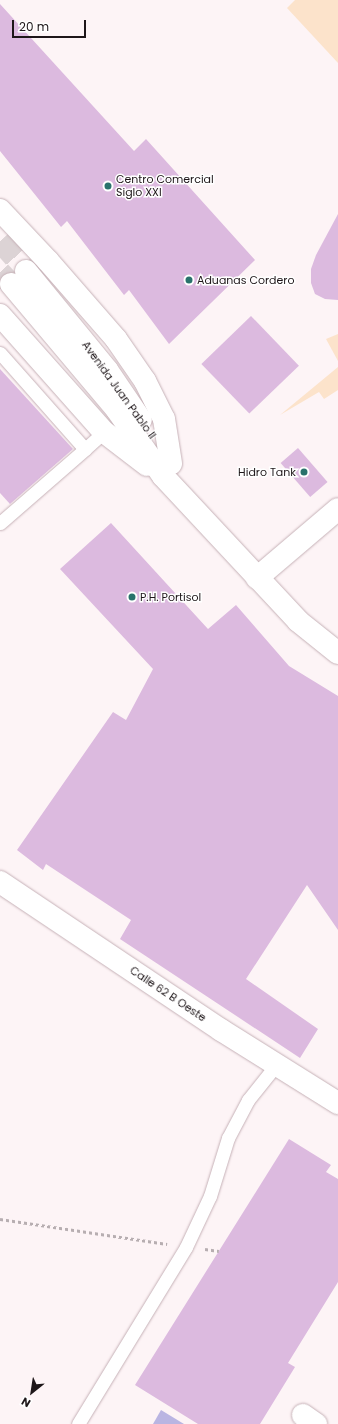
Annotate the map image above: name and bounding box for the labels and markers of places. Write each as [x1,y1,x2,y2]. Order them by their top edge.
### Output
place label: Centro Comercial Siglo XXI [116,173,214,199]
marker: Centro Comercial Siglo XXI [103,181,113,191]
place label: Aduanas Cordero [197,273,295,287]
marker: Aduanas Cordero [184,275,194,285]
place label: Hidro Tank [238,465,296,479]
marker: Hidro Tank [299,467,309,477]
place label: P.H. Portisol [140,590,201,604]
marker: P.H. Portisol [127,592,137,602]

